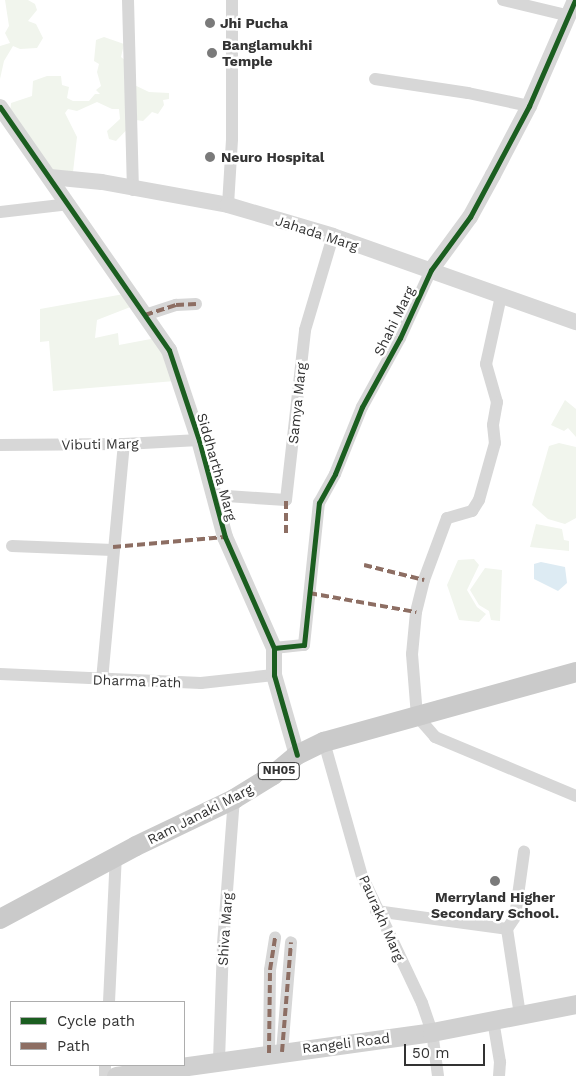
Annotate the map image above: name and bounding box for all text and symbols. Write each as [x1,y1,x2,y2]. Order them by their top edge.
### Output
place label: Jhi Pucha [220,15,288,31]
marker: Jhi Pucha [204,17,216,29]
place label: Banglamukhi Temple [222,37,312,70]
marker: Banglamukhi Temple [206,47,218,59]
place label: Neuro Hospital [221,149,324,165]
marker: Neuro Hospital [203,150,217,164]
street label: Jahada Marg [273,212,361,254]
street label: Shahi Marg [370,283,418,359]
street label: Samya Marg [284,361,310,445]
street label: Siddhartha Marg [194,411,240,523]
street label: Vibuti Marg [61,435,139,453]
street label: Dharma Path [92,671,182,691]
road number: NH05 [258,761,300,780]
street label: Ram Janaki Marg [144,780,256,848]
street label: Paurakh Marg [356,872,408,964]
marker: Merryland Higher Secondary School. [489,875,501,887]
place label: Merryland Higher Secondary School. [431,889,559,922]
street label: Shiva Marg [214,892,236,966]
legend [10,1001,185,1066]
text: Cycle path [57,1012,135,1030]
street label: Rangeli Road [301,1029,391,1057]
scale bar [406,1034,487,1066]
text: Path [57,1037,90,1055]
text: 50 m [412,1044,449,1062]

